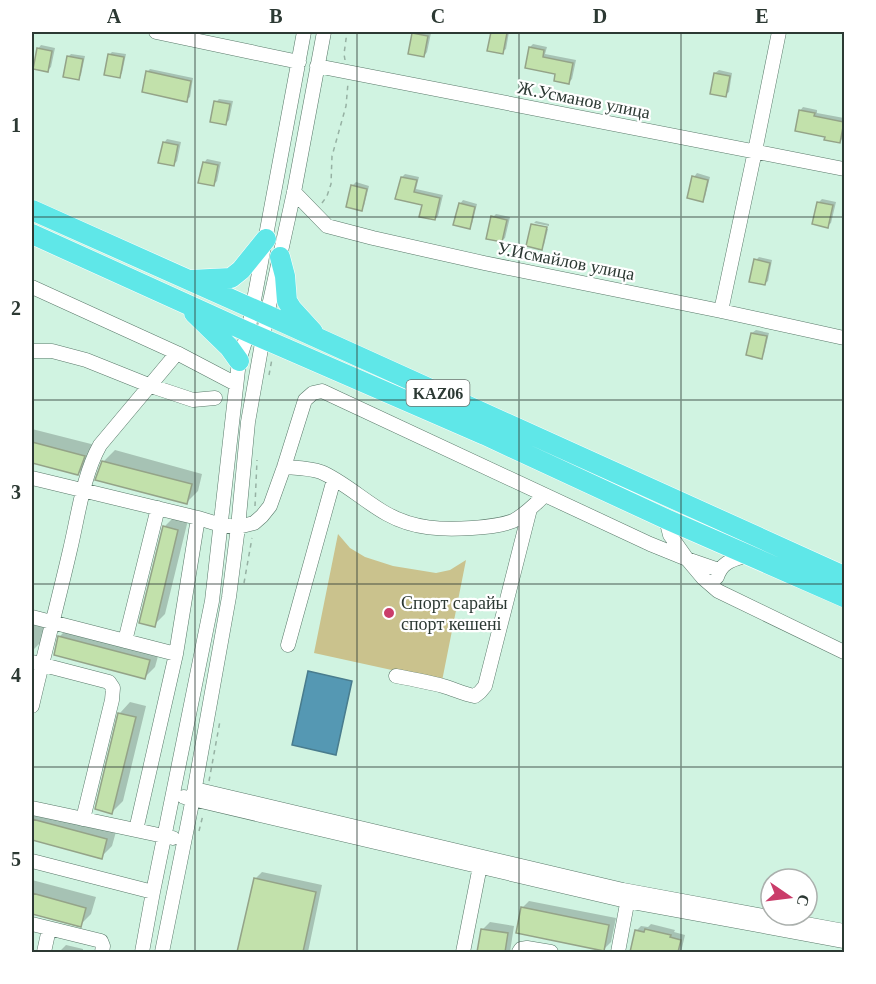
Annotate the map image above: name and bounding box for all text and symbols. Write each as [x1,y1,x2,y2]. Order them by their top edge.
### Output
text: A [107,5,122,27]
text: B [269,5,283,27]
text: C [431,5,445,27]
text: D [593,5,607,27]
text: E [755,5,769,27]
street label: Ж.Усманов улица [516,77,652,123]
text: 1 [11,114,21,136]
street label: У.Исмайлов улица [496,238,636,284]
text: 2 [11,297,21,319]
road number: KАZ06 [406,380,470,406]
text: 3 [11,481,21,503]
place label: Спорт сарайы спорт кешені [401,593,508,634]
marker: Спорт сарайы спорт кешені [382,606,396,620]
text: 4 [11,664,21,686]
text: 5 [11,848,21,870]
north arrow [759,867,819,927]
text: С [793,893,813,908]

